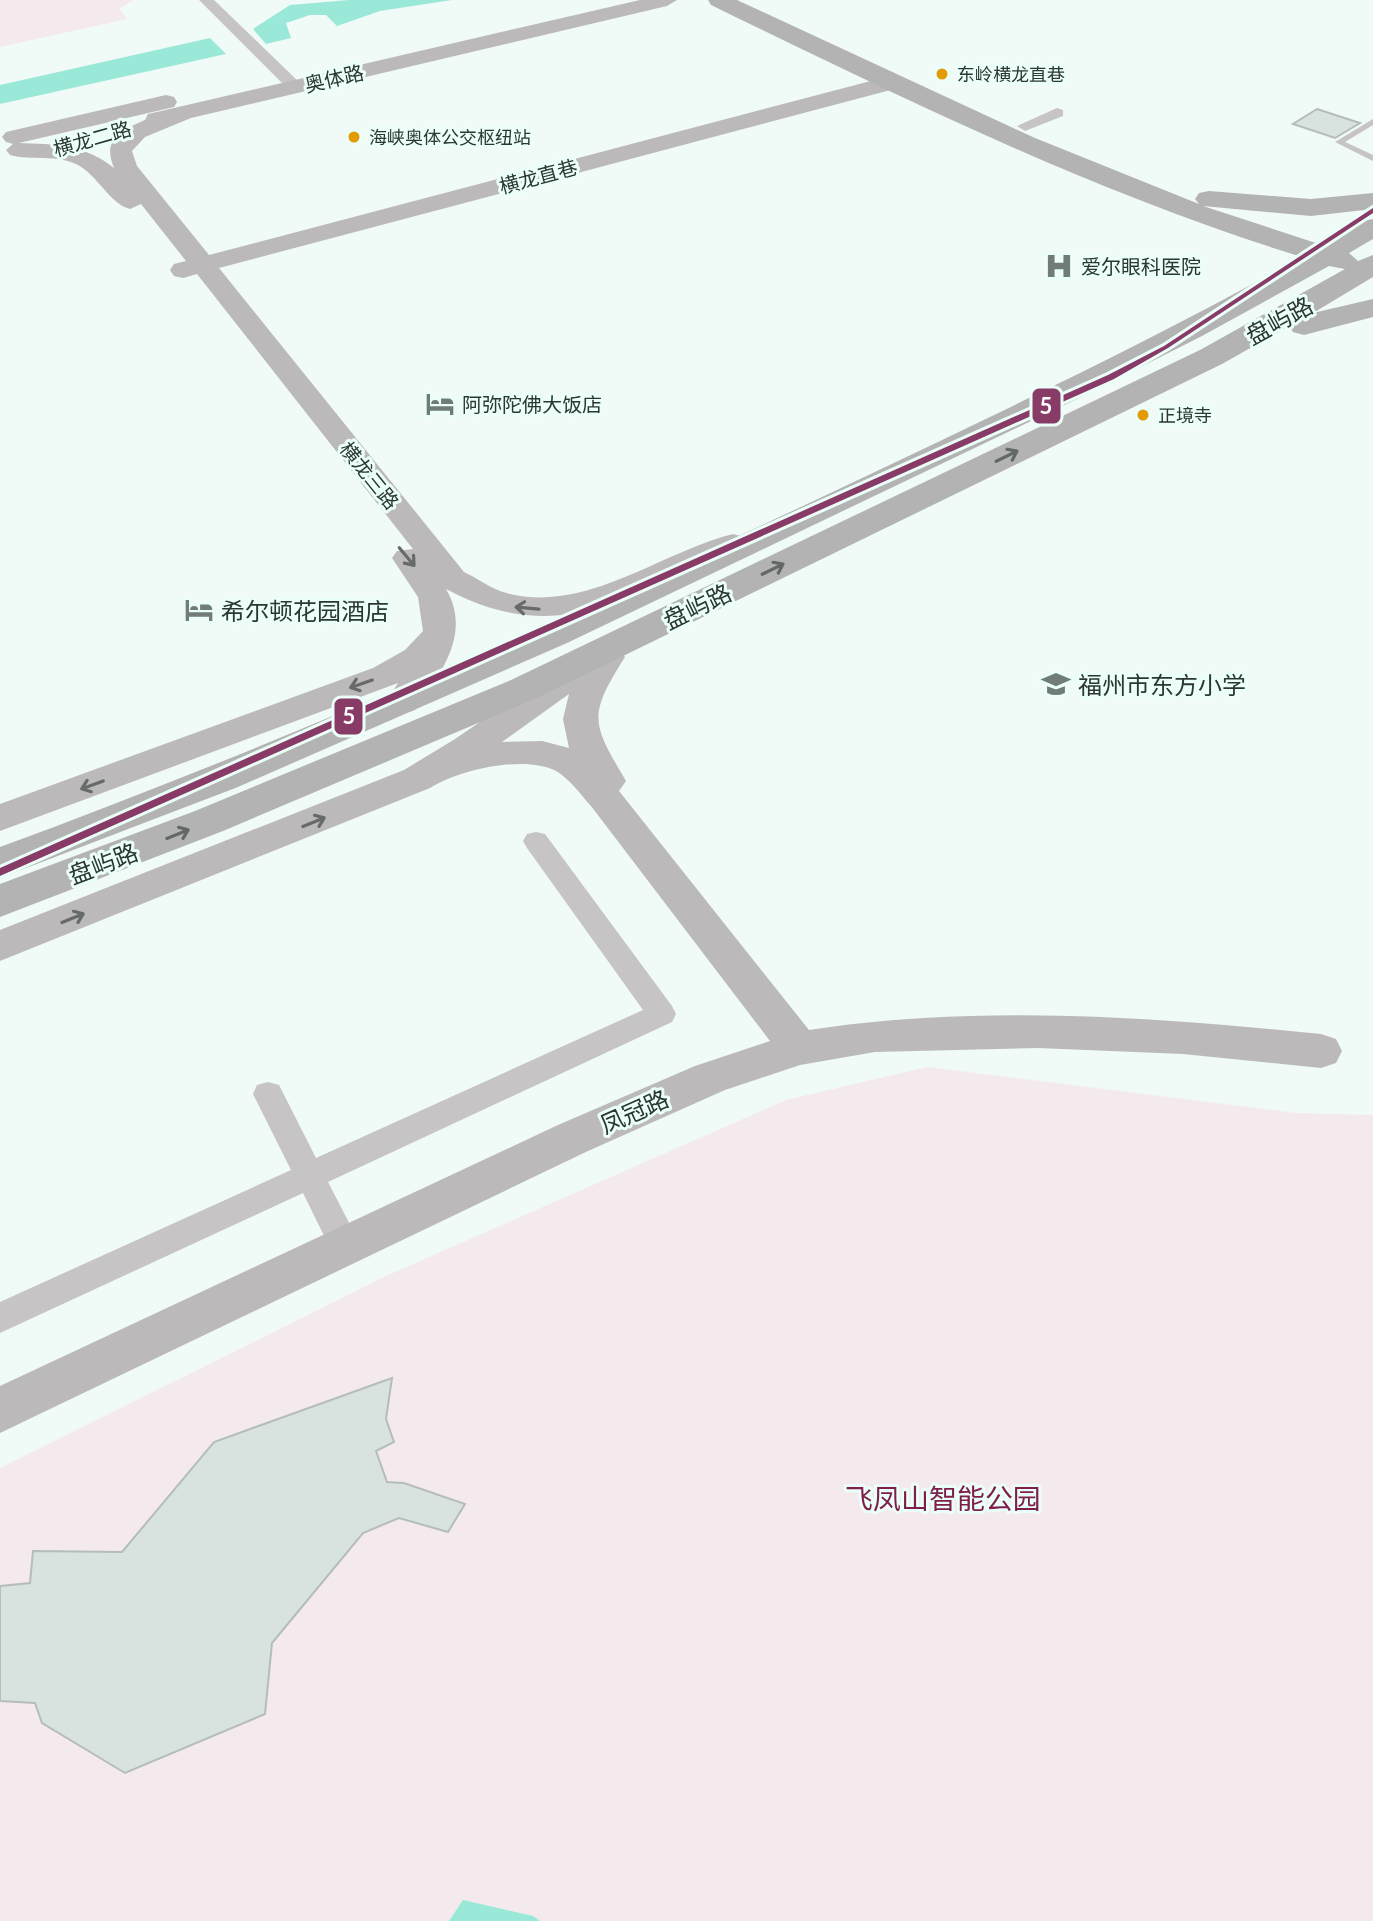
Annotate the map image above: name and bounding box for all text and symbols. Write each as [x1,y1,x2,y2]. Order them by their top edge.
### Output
street label: 奥体路 [302,60,366,96]
place label: 东岭横龙直巷 [957,63,1065,85]
marker: 东岭横龙直巷 [934,66,950,82]
street label: 横龙二路 [50,115,134,161]
place label: 海峡奥体公交枢纽站 [369,126,531,148]
marker: 海峡奥体公交枢纽站 [346,129,362,145]
street label: 横龙直巷 [496,154,580,198]
hospital icon: 爱尔眼科医院 [1044,251,1074,281]
place label: 爱尔眼科医院 [1081,254,1201,278]
street label: 盘屿路 [1240,290,1318,350]
line badge: 5 [1031,387,1062,425]
hotel icon: 阿弥陀佛大饭店 [425,389,455,419]
place label: 阿弥陀佛大饭店 [462,392,602,416]
text: 5 [1040,392,1052,419]
place label: 正境寺 [1158,404,1212,426]
marker: 正境寺 [1135,407,1151,423]
street label: 横龙三路 [336,436,404,514]
one-way arrow [995,448,1019,463]
one-way arrow [398,546,416,567]
one-way arrow [761,561,785,576]
street label: 盘屿路 [658,577,736,635]
hotel icon: 希尔顿花园酒店 [184,595,214,625]
place label: 希尔顿花园酒店 [221,596,389,625]
one-way arrow [514,600,541,615]
school or university icon: 福州市东方小学 [1041,669,1071,699]
place label: 福州市东方小学 [1078,670,1246,699]
one-way arrow [349,678,374,693]
line badge: 5 [333,697,364,736]
text: 5 [343,702,355,729]
one-way arrow [80,779,104,793]
one-way arrow [301,814,326,828]
one-way arrow [165,826,190,840]
street label: 盘屿路 [64,837,142,889]
one-way arrow [60,909,85,924]
street label: 凤冠路 [595,1083,673,1139]
park label: 飞凤山智能公园 [845,1481,1041,1515]

